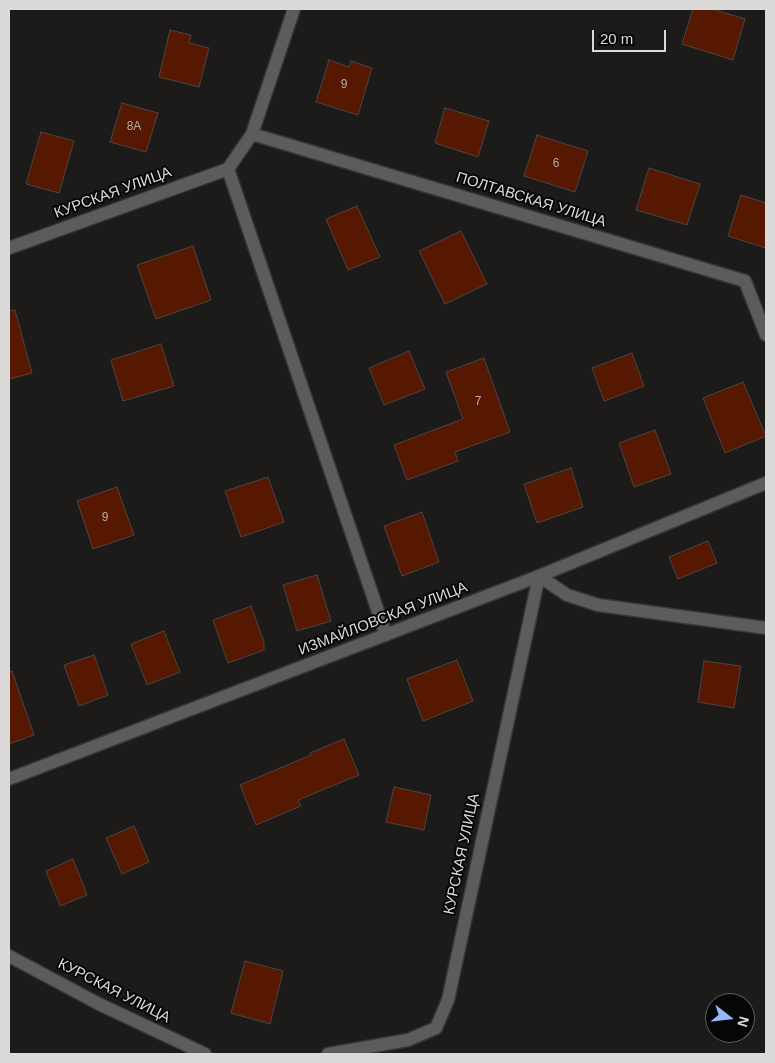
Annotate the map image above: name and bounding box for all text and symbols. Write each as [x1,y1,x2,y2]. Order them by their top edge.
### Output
scale bar [595,20,669,52]
text: 20 m [600,30,633,47]
house number: 9 [341,78,347,92]
house number: 8А [127,120,141,134]
house number: 6 [553,157,559,171]
street label: КУРСКАЯ УЛИЦА [52,163,174,223]
street label: ПОЛТАВСКАЯ УЛИЦА [454,169,608,231]
house number: 7 [475,395,481,409]
house number: 9 [102,511,108,525]
street label: ИЗМАЙЛОВСКАЯ УЛИЦА [296,578,470,660]
street label: КУРСКАЯ УЛИЦА [440,792,484,916]
street label: КУРСКАЯ УЛИЦА [55,955,173,1027]
north arrow [705,993,755,1043]
text: N [734,1015,753,1029]

